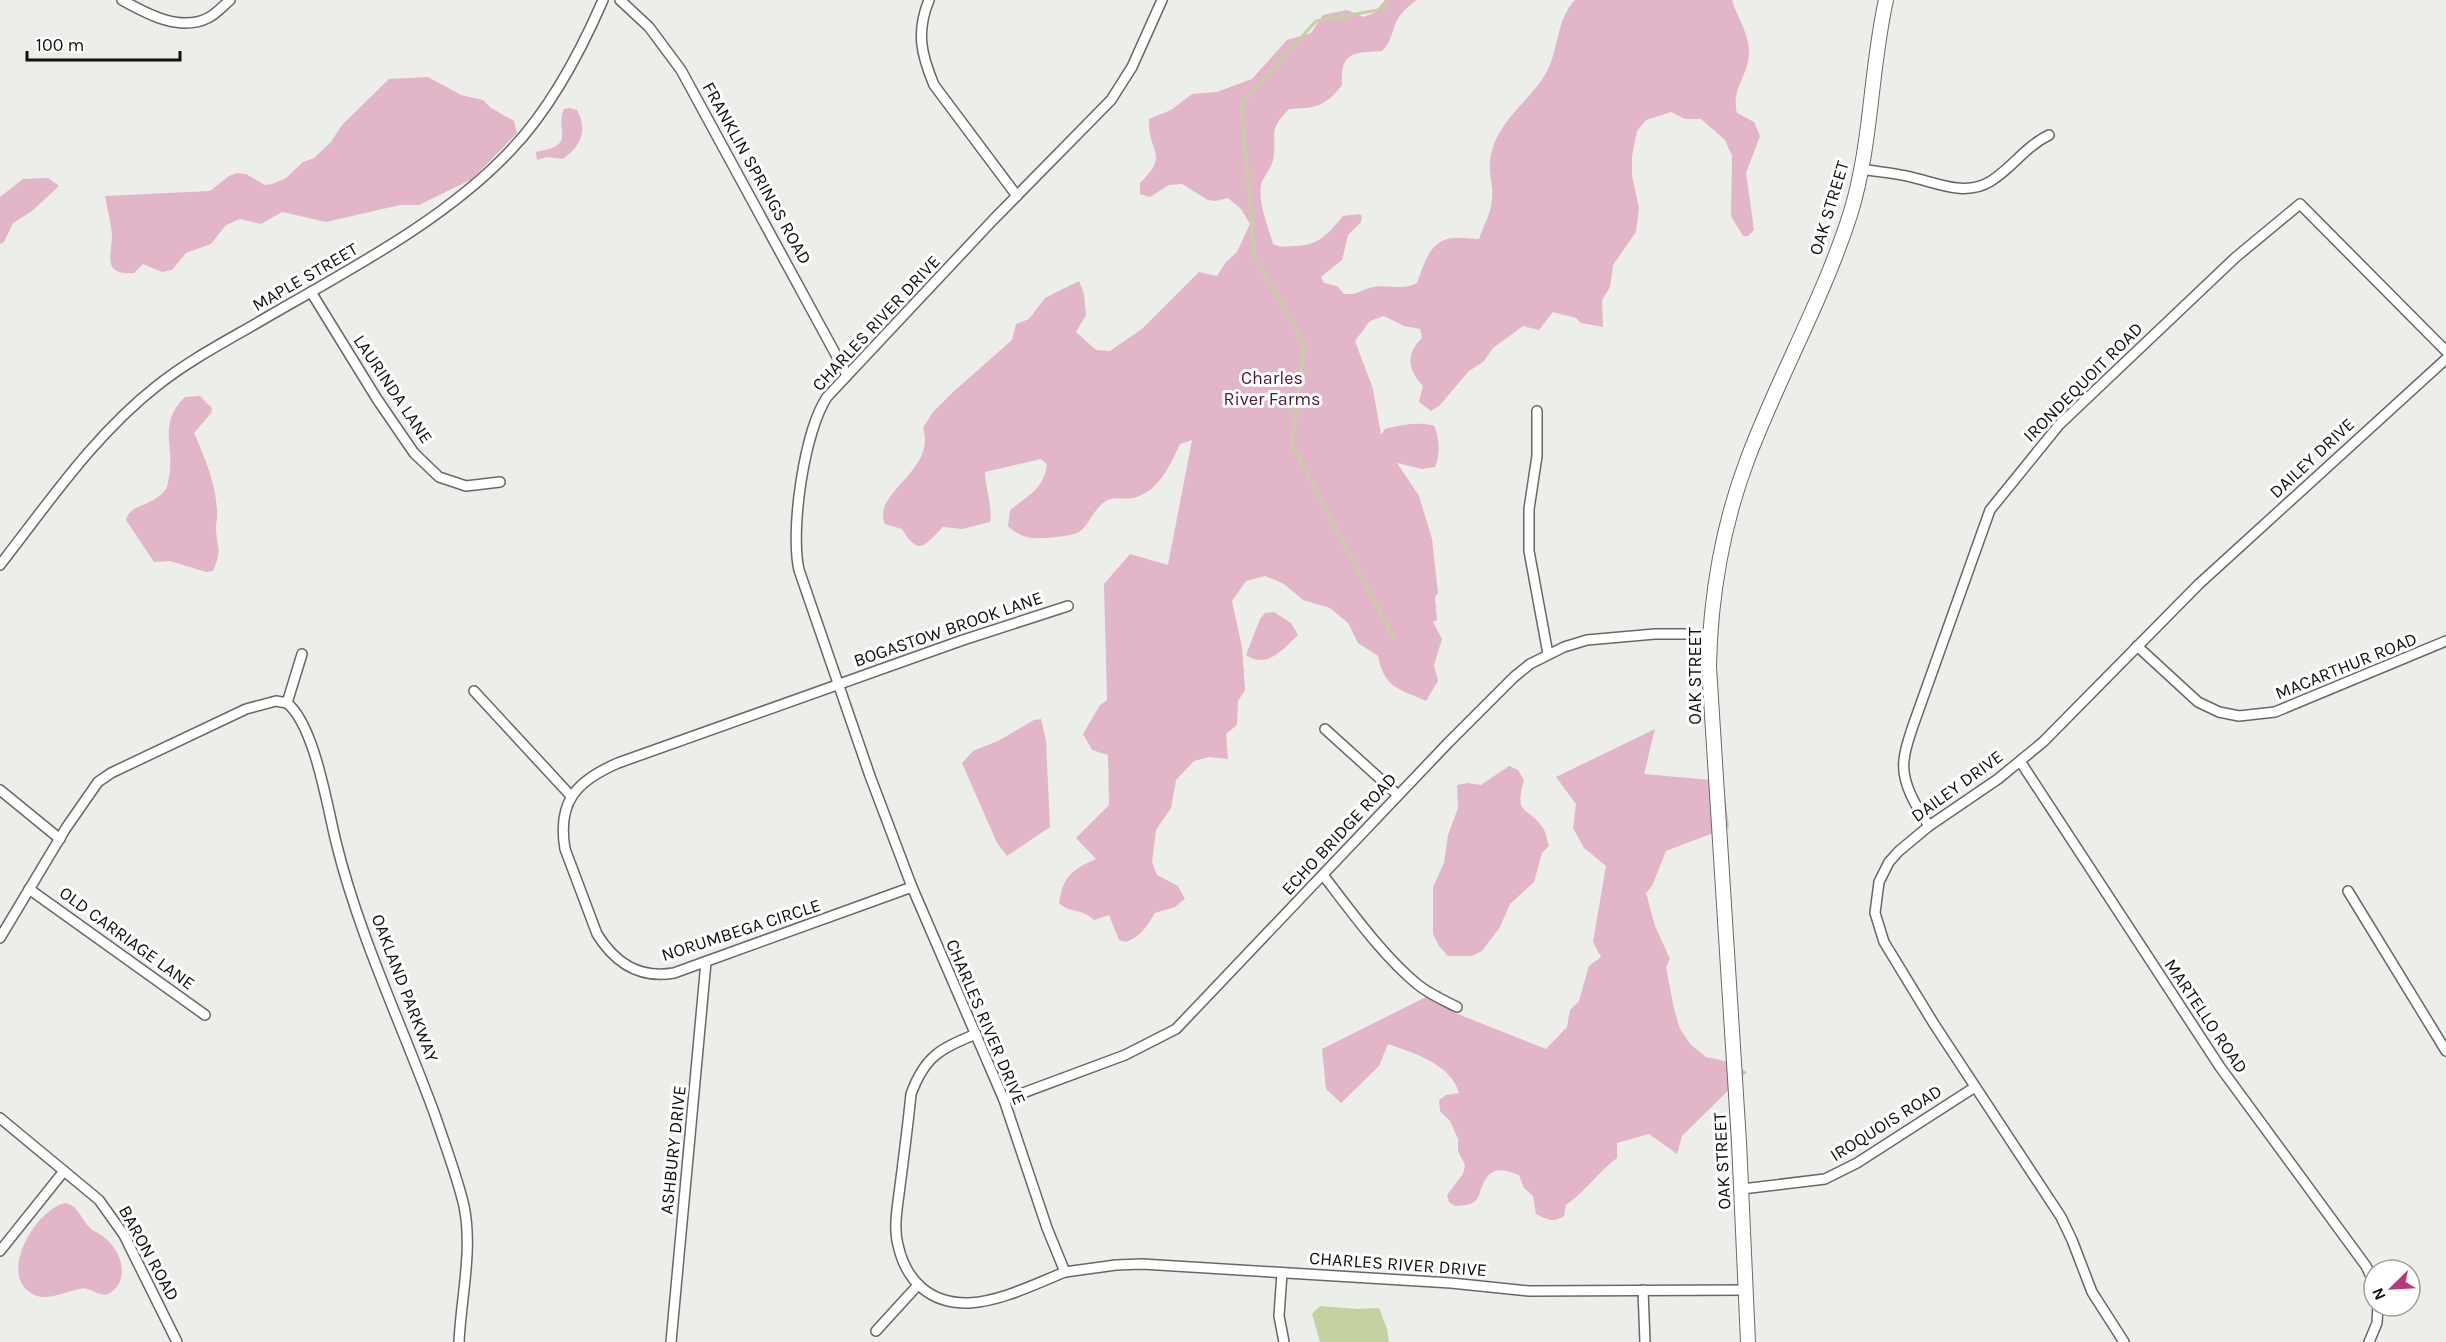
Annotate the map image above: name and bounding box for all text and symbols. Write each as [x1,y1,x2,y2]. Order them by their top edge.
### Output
scale bar [27,24,180,62]
text: 100 m [36,34,84,56]
street label: FRANKLIN SPRINGS ROAD [698,78,816,268]
street label: OAK STREET [1804,158,1854,258]
street label: MAPLE STREET [248,238,362,316]
street label: CHARLES RIVER DRIVE [807,250,945,396]
street label: IRONDEQUOIT ROAD [2019,318,2147,446]
street label: LAURINDA LANE [348,330,438,448]
park label: Charles River Farms [1223,367,1321,410]
street label: DAILEY DRIVE [2265,413,2359,503]
street label: BOGASTOW BROOK LANE [851,586,1045,672]
street label: OAK STREET [1684,627,1706,725]
street label: MACARTHUR ROAD [2272,628,2420,704]
street label: DAILEY DRIVE [1907,745,2007,827]
street label: ECHO BRIDGE ROAD [1277,768,1401,900]
street label: OLD CARRIAGE LANE [55,881,199,995]
street label: NORUMBEGA CIRCLE [659,894,823,966]
street label: OAKLAND PARKWAY [367,911,443,1065]
street label: CHARLES RIVER DRIVE [941,936,1031,1108]
street label: MARTELLO ROAD [2160,955,2252,1077]
street label: IROQUOIS ROAD [1826,1080,1946,1166]
street label: ASHBURY DRIVE [655,1084,691,1216]
street label: OAK STREET [1708,1112,1736,1210]
street label: BARON ROAD [114,1201,184,1305]
street label: CHARLES RIVER DRIVE [1308,1247,1488,1281]
north arrow [2362,1258,2422,1318]
text: N [2368,1285,2390,1303]

